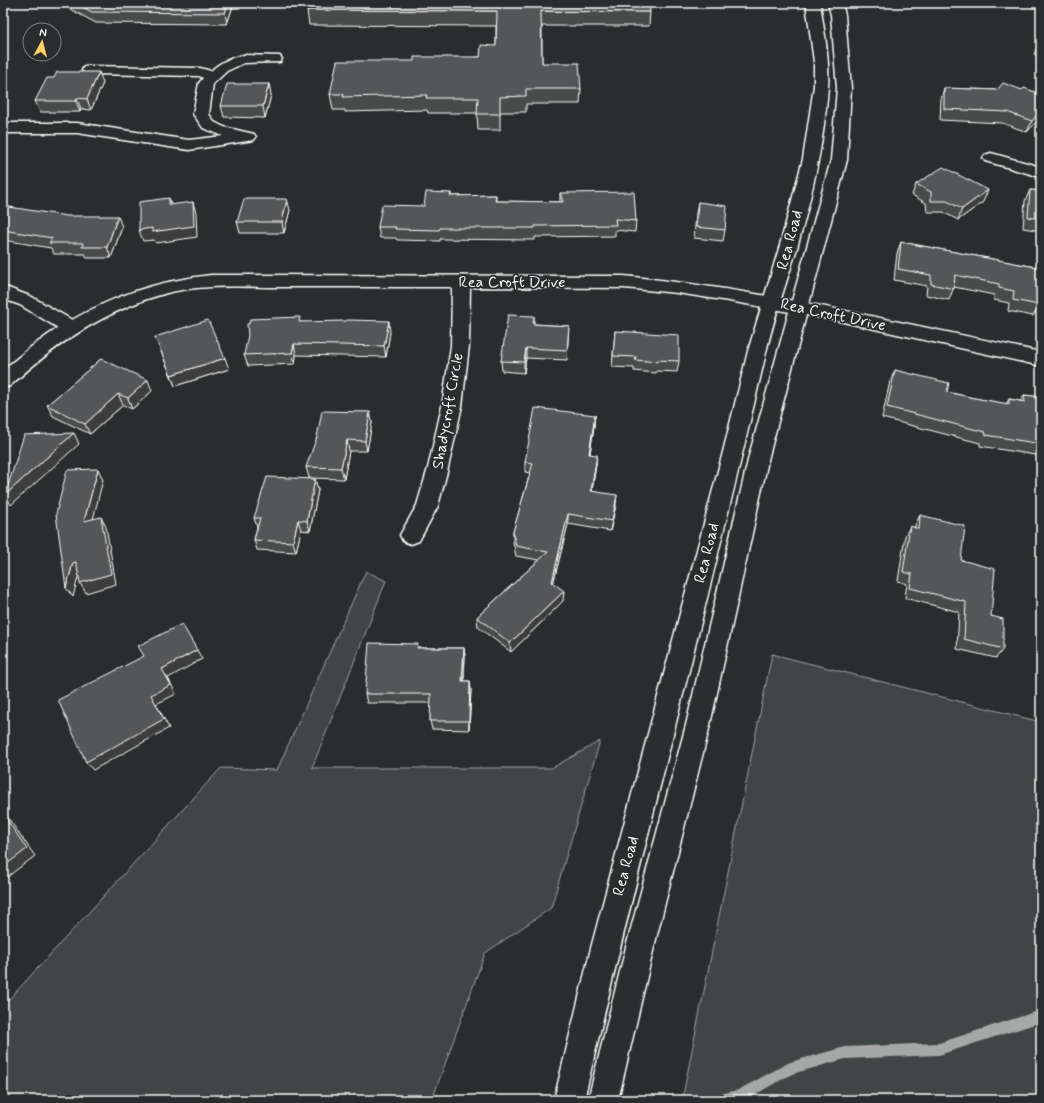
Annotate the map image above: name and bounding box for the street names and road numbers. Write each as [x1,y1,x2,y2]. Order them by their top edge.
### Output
street label: Rea Road [772,208,808,272]
street label: Rea Croft Drive [458,272,566,293]
street label: Rea Croft Drive [778,294,888,336]
street label: Shadycroft Circle [427,351,469,471]
street label: Rea Road [689,521,725,585]
street label: Rea Road [608,834,644,898]

